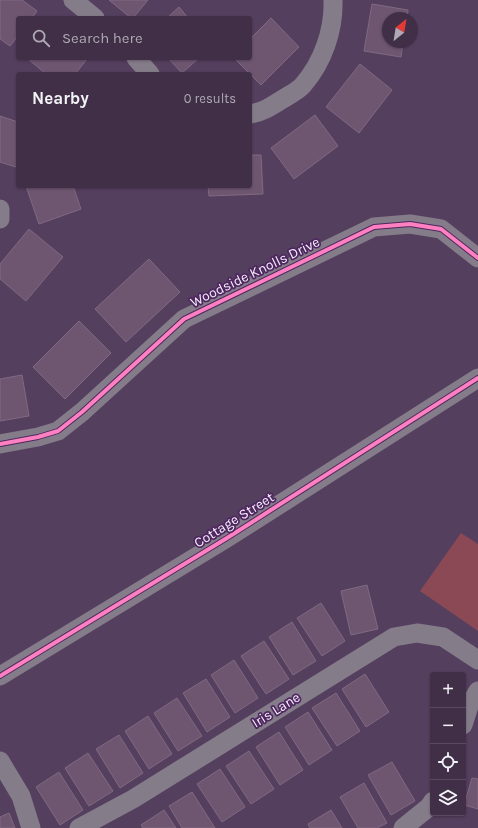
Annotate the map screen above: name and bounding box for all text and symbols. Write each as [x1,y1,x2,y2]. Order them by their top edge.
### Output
north arrow [382,12,418,48]
search box [16,16,252,60]
icon: search [30,27,52,49]
text: Search here [62,29,143,47]
text: Nearby [32,88,89,108]
text: 0 results [184,91,236,106]
street label: Woodside Knolls Drive [188,233,322,311]
street label: Cottage Street [191,489,277,551]
map controls [430,672,466,816]
button: + [430,672,466,708]
street label: Iris Lane [249,689,303,731]
button: − [430,708,466,744]
button: locate [430,744,466,780]
button: layers [430,780,466,816]

